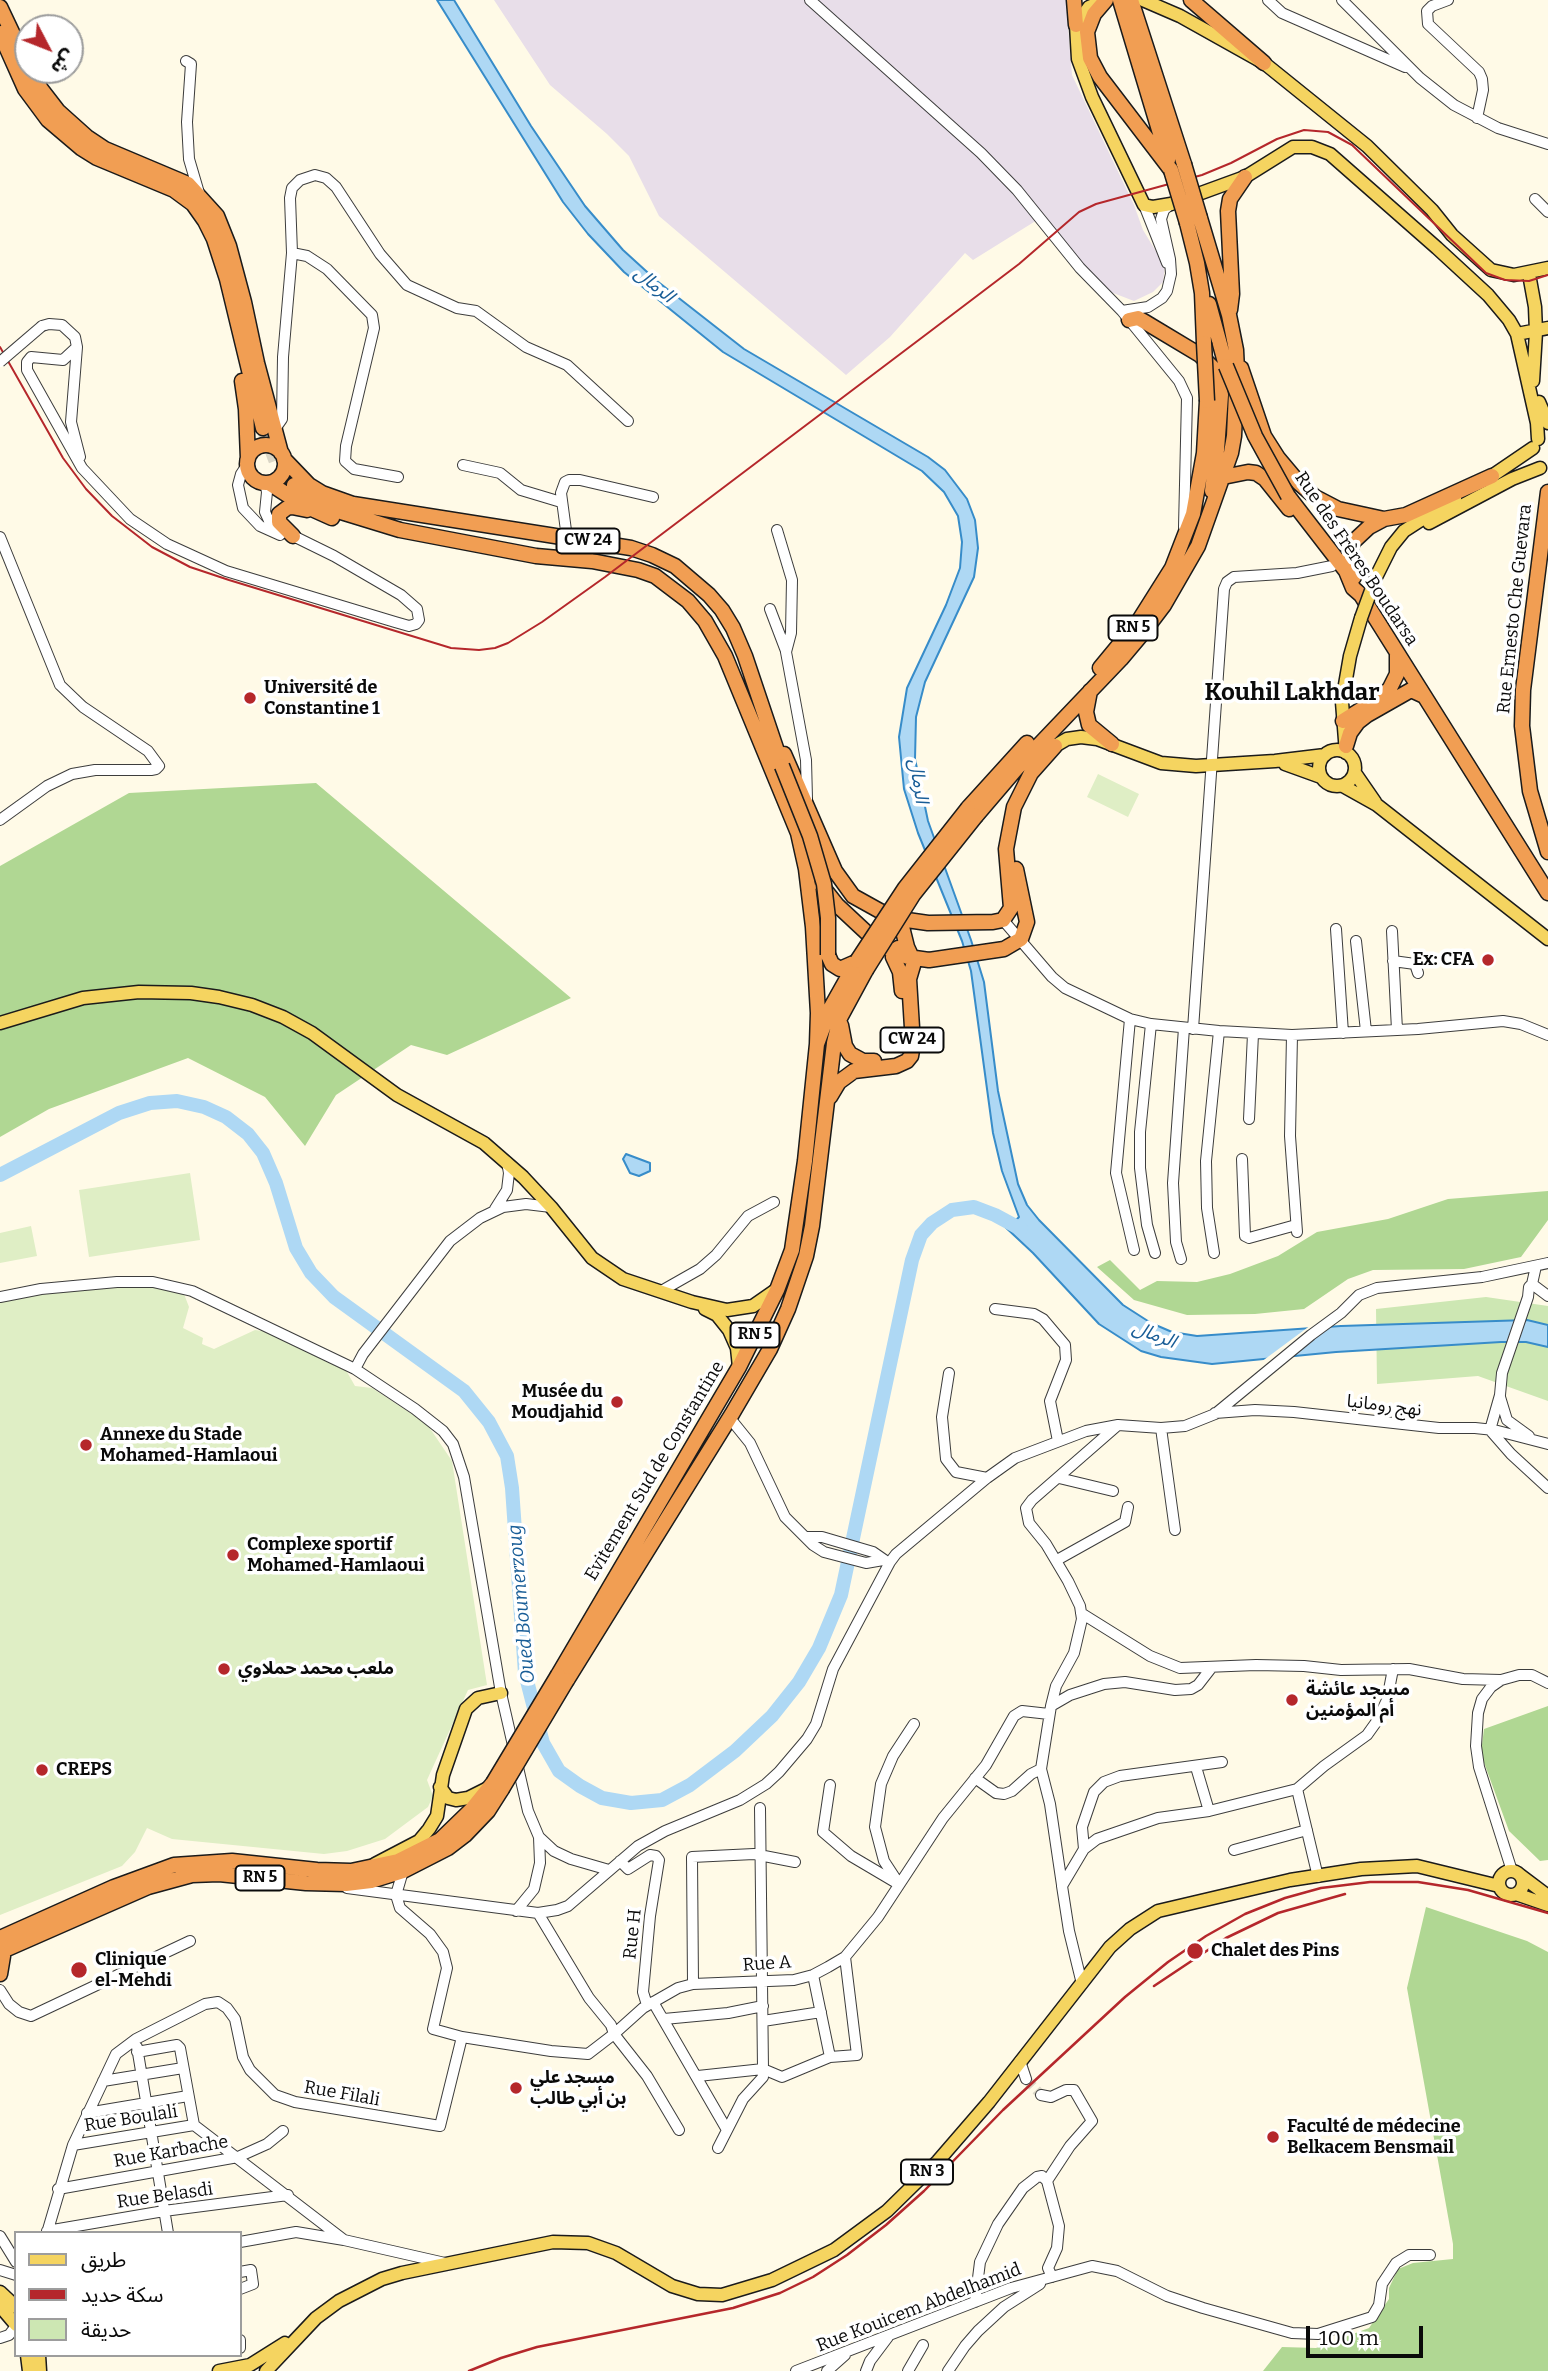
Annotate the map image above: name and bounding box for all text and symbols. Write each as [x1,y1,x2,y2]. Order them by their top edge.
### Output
north arrow [14,14,84,84]
text: ش [46,45,81,79]
water label: الرمال [629,262,679,308]
street label: Rue des Frères Boudarsa [1290,468,1422,650]
street label: Rue Ernesto Che Guevara [1493,503,1537,715]
road number: CW 24 [556,528,620,554]
road number: RN 5 [1108,615,1158,640]
place label: Université de Constantine 1 [264,677,380,720]
district label: Kouhil Lakhdar [1204,679,1380,707]
marker: Université de Constantine 1 [242,690,258,706]
water label: الرمال [903,757,933,805]
place label: Ex: CFA [1413,949,1474,971]
marker: Ex: CFA [1480,952,1496,968]
road number: CW 24 [880,1028,944,1052]
water label: الرمال [1129,1316,1179,1354]
road number: RN 5 [730,1322,780,1348]
street label: Evitement Sud de Constantine [581,1357,729,1585]
place label: Musée du Moudjahid [511,1381,603,1424]
street label: نهج رومانيا [1345,1391,1423,1421]
marker: Musée du Moudjahid [609,1394,625,1410]
place label: Annexe du Stade Mohamed-Hamlaoui [100,1424,278,1466]
marker: Annexe du Stade Mohamed-Hamlaoui [78,1437,94,1453]
water label: Oued Boumerzoug [504,1524,540,1684]
place label: Complexe sportif Mohamed-Hamlaoui [247,1534,425,1576]
marker: Complexe sportif Mohamed-Hamlaoui [225,1547,241,1563]
place label: ملعب محمد حملاوي [238,1658,394,1680]
marker: ملعب محمد حملاوي [216,1661,232,1677]
place label: مسجد عائشة أم المؤمنين [1306,1679,1410,1722]
marker: مسجد عائشة أم المؤمنين [1284,1692,1300,1708]
place label: CREPS [56,1759,112,1781]
marker: CREPS [34,1762,50,1778]
road number: RN 5 [236,1866,284,1890]
street label: Rue H [620,1908,646,1960]
place label: Chalet des Pins [1211,1940,1339,1962]
marker: Chalet des Pins [1185,1941,1205,1961]
place label: Clinique el-Mehdi [95,1949,172,1992]
street label: Rue A [742,1952,792,1976]
marker: Clinique el-Mehdi [69,1960,89,1980]
place label: مسجد علي بن أبي طالب [530,2067,627,2110]
street label: Rue Filali [302,2077,382,2111]
marker: مسجد علي بن أبي طالب [508,2080,524,2096]
street label: Rue Boulali [83,2101,179,2137]
place label: Faculté de médecine Belkacem Bensmail [1287,2116,1461,2158]
marker: Faculté de médecine Belkacem Bensmail [1265,2129,1281,2145]
street label: Rue Karbache [112,2131,230,2173]
road number: RN 3 [901,2160,953,2184]
street label: Rue Belasdi [116,2179,214,2213]
legend [14,2231,242,2357]
text: طريق [81,2247,126,2273]
street label: Rue Kouicem Abdelhamid [814,2259,1024,2357]
text: سكة حديد [81,2282,164,2308]
scale bar [1310,2312,1427,2356]
text: حديقة [81,2317,131,2343]
text: 100 m [1319,2325,1379,2351]

